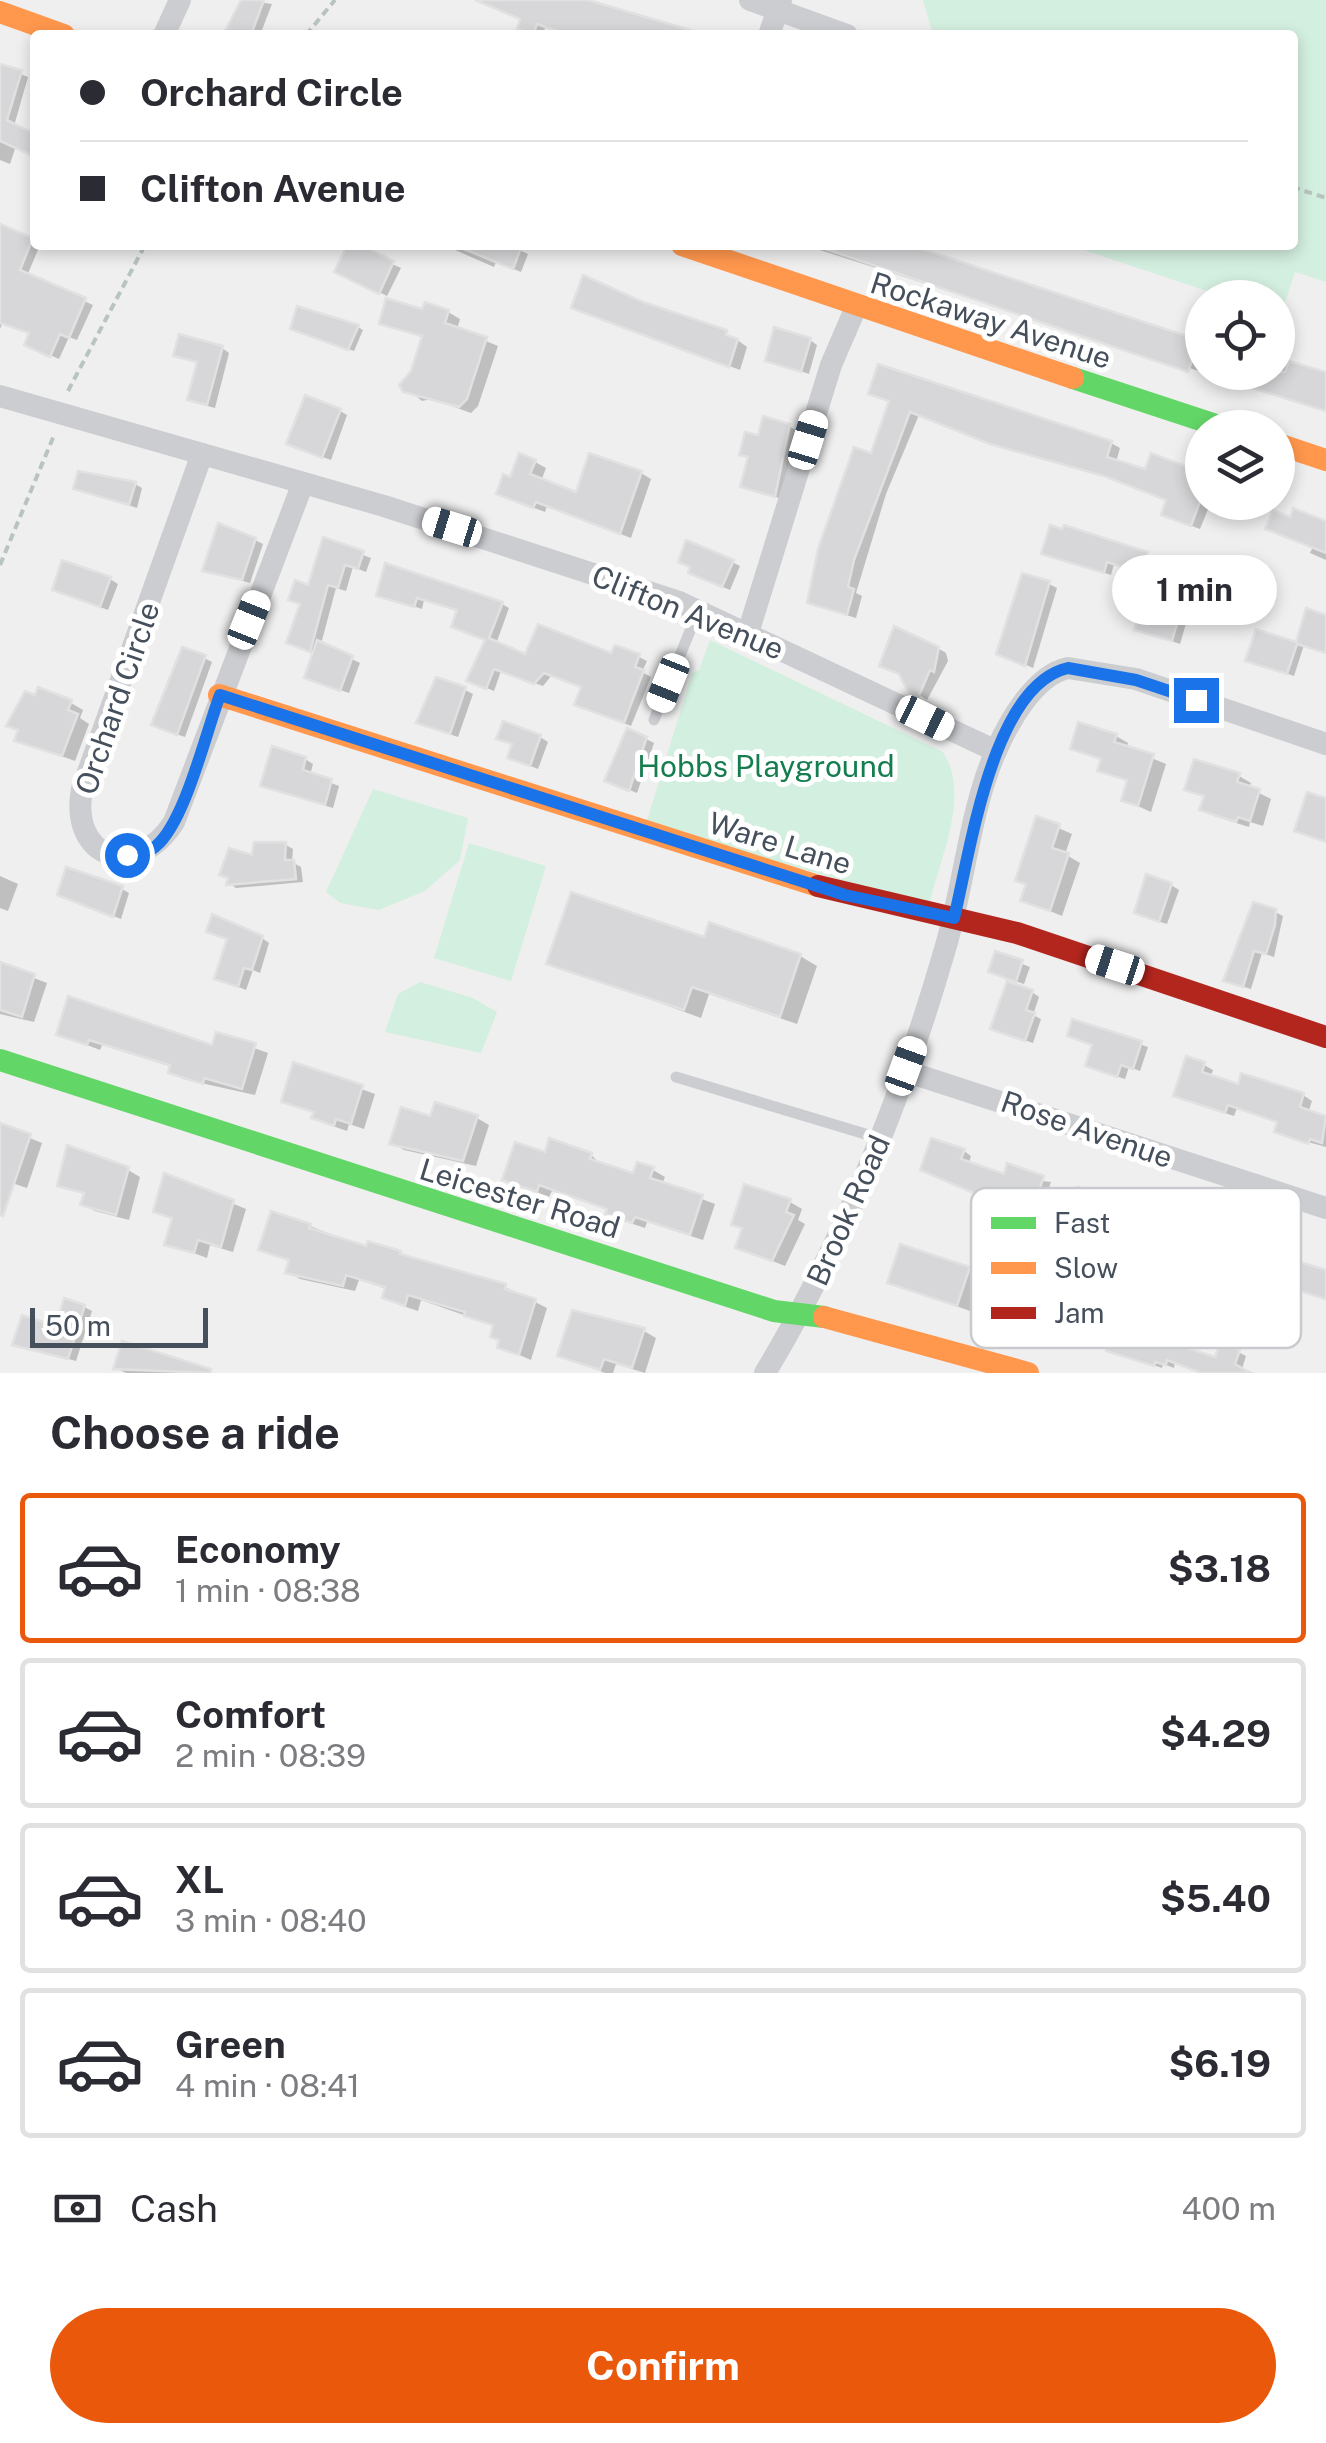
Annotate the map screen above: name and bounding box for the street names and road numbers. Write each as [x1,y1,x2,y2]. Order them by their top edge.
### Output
street label: Rockaway Avenue [866,264,1116,376]
street label: Clifton Avenue [587,557,789,667]
street label: Orchard Circle [67,597,167,799]
street label: Ware Lane [704,804,856,882]
street label: Rose Avenue [997,1083,1177,1175]
street label: Brook Road [799,1129,897,1291]
street label: Leicester Road [416,1150,624,1246]

